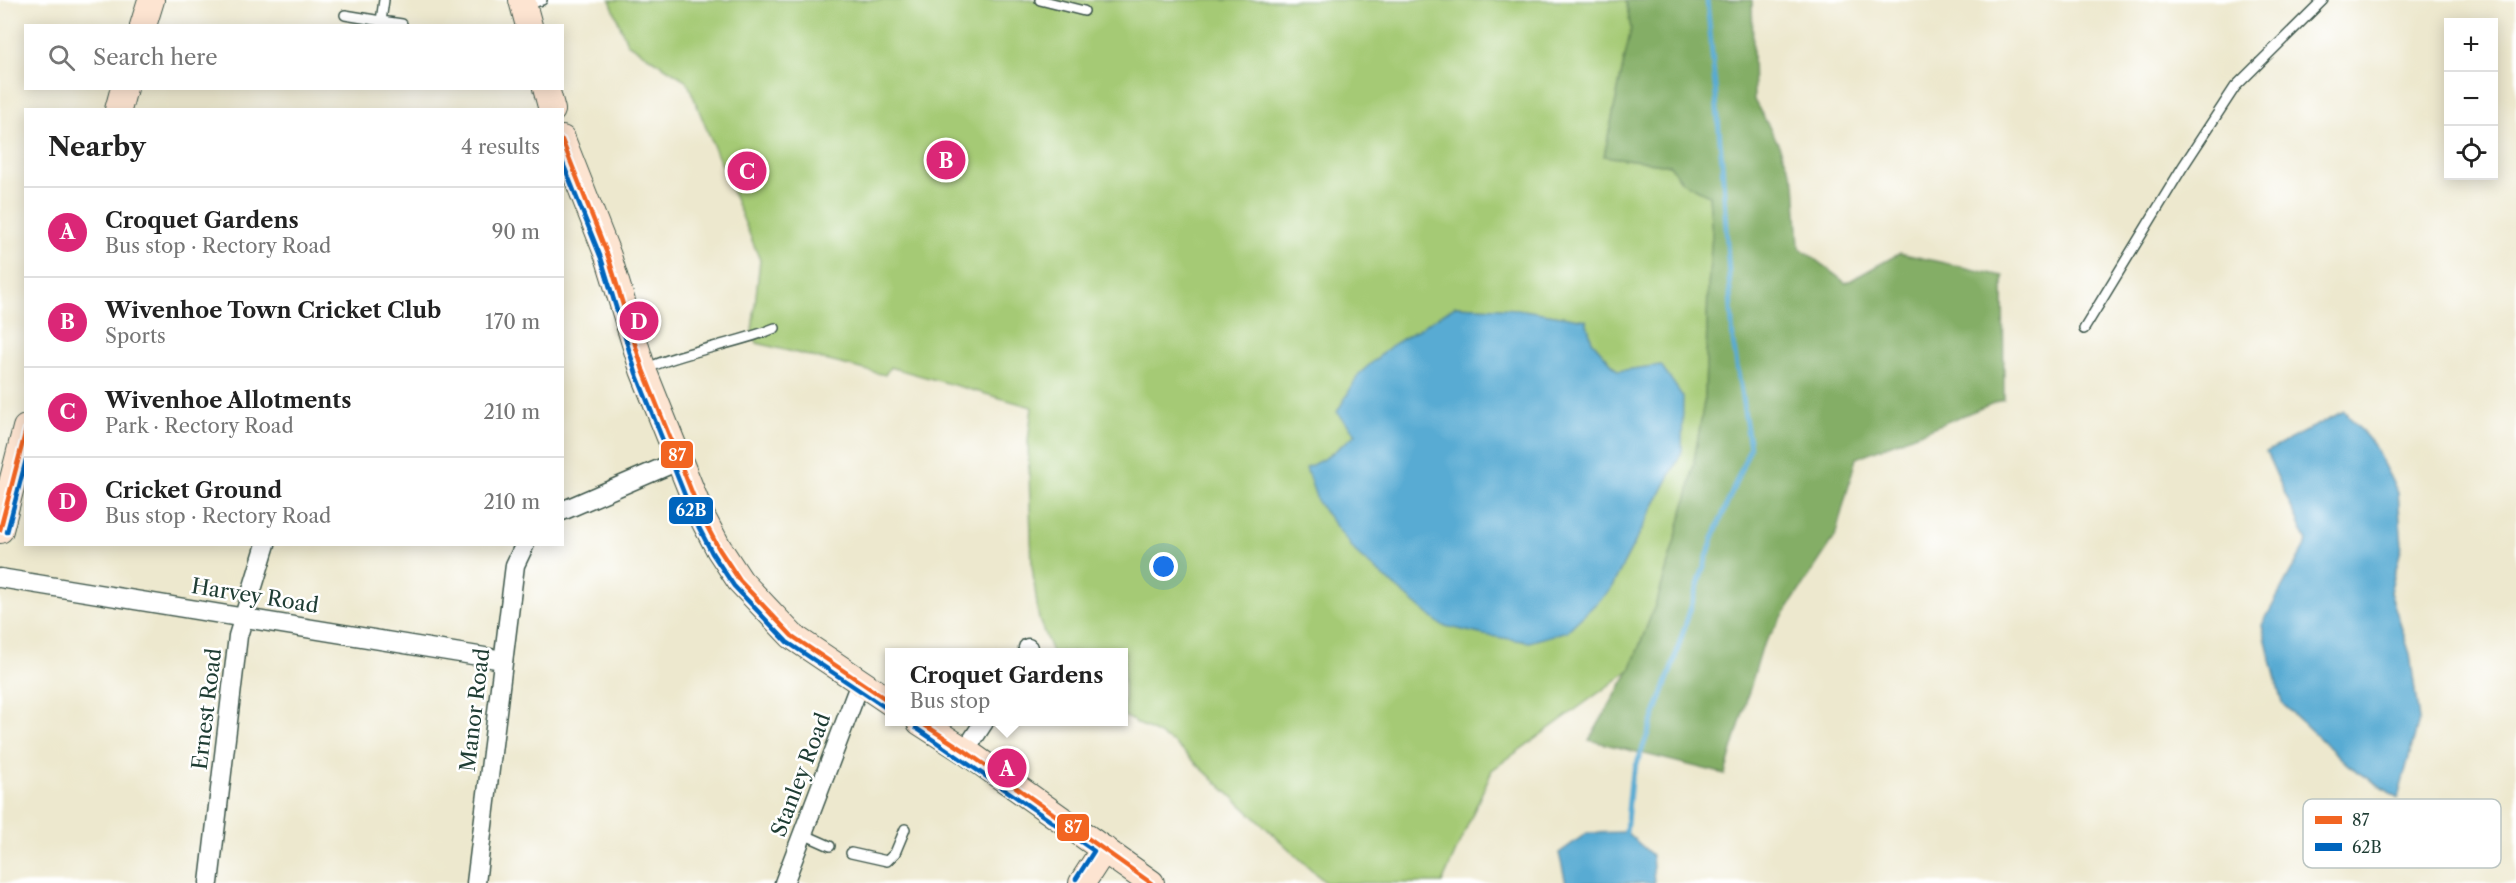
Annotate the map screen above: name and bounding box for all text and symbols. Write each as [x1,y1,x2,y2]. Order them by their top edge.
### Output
map controls [2444,18,2498,180]
button: + [2444,18,2498,72]
search box [24,24,564,90]
icon: search [45,41,78,74]
text: Search here [93,44,218,71]
button: − [2444,72,2498,126]
button: locate [2444,126,2498,180]
text: Nearby [48,131,146,163]
text: 4 results [461,135,540,159]
pin: B [926,138,966,182]
pin: C [728,148,766,194]
text: Croquet Gardens [105,207,299,234]
text: A [60,220,75,244]
text: 90 m [492,220,540,244]
text: Bus stop · Rectory Road [105,234,331,258]
text: Wivenhoe Town Cricket Club [105,297,441,324]
pin: D [620,298,658,344]
text: B [60,310,75,334]
text: 170 m [485,310,540,334]
text: Sports [105,324,166,348]
text: Wivenhoe Allotments [105,387,351,414]
text: C [59,400,76,424]
text: 210 m [483,400,540,424]
text: Park · Rectory Road [105,414,294,438]
line badge: 87 [660,440,694,469]
text: 87 [668,445,687,465]
text: Cricket Ground [105,477,282,504]
text: D [59,490,76,514]
text: 210 m [483,490,540,514]
line badge: 62B [668,496,714,525]
text: 62B [676,500,707,520]
text: Bus stop · Rectory Road [105,504,331,528]
your location [1149,552,1178,581]
street label: Harvey Road [190,573,321,618]
street label: Ernest Road [187,647,226,771]
street label: Manor Road [455,647,494,773]
popup [885,648,1128,726]
text: Croquet Gardens [910,662,1103,689]
text: Bus stop [910,689,990,713]
street label: Stanley Road [766,709,836,840]
pin: A [988,746,1026,790]
legend [2303,799,2501,868]
text: 87 [2352,810,2369,830]
line badge: 87 [1056,813,1090,842]
text: 87 [1064,817,1083,837]
text: 62B [2352,837,2382,857]

